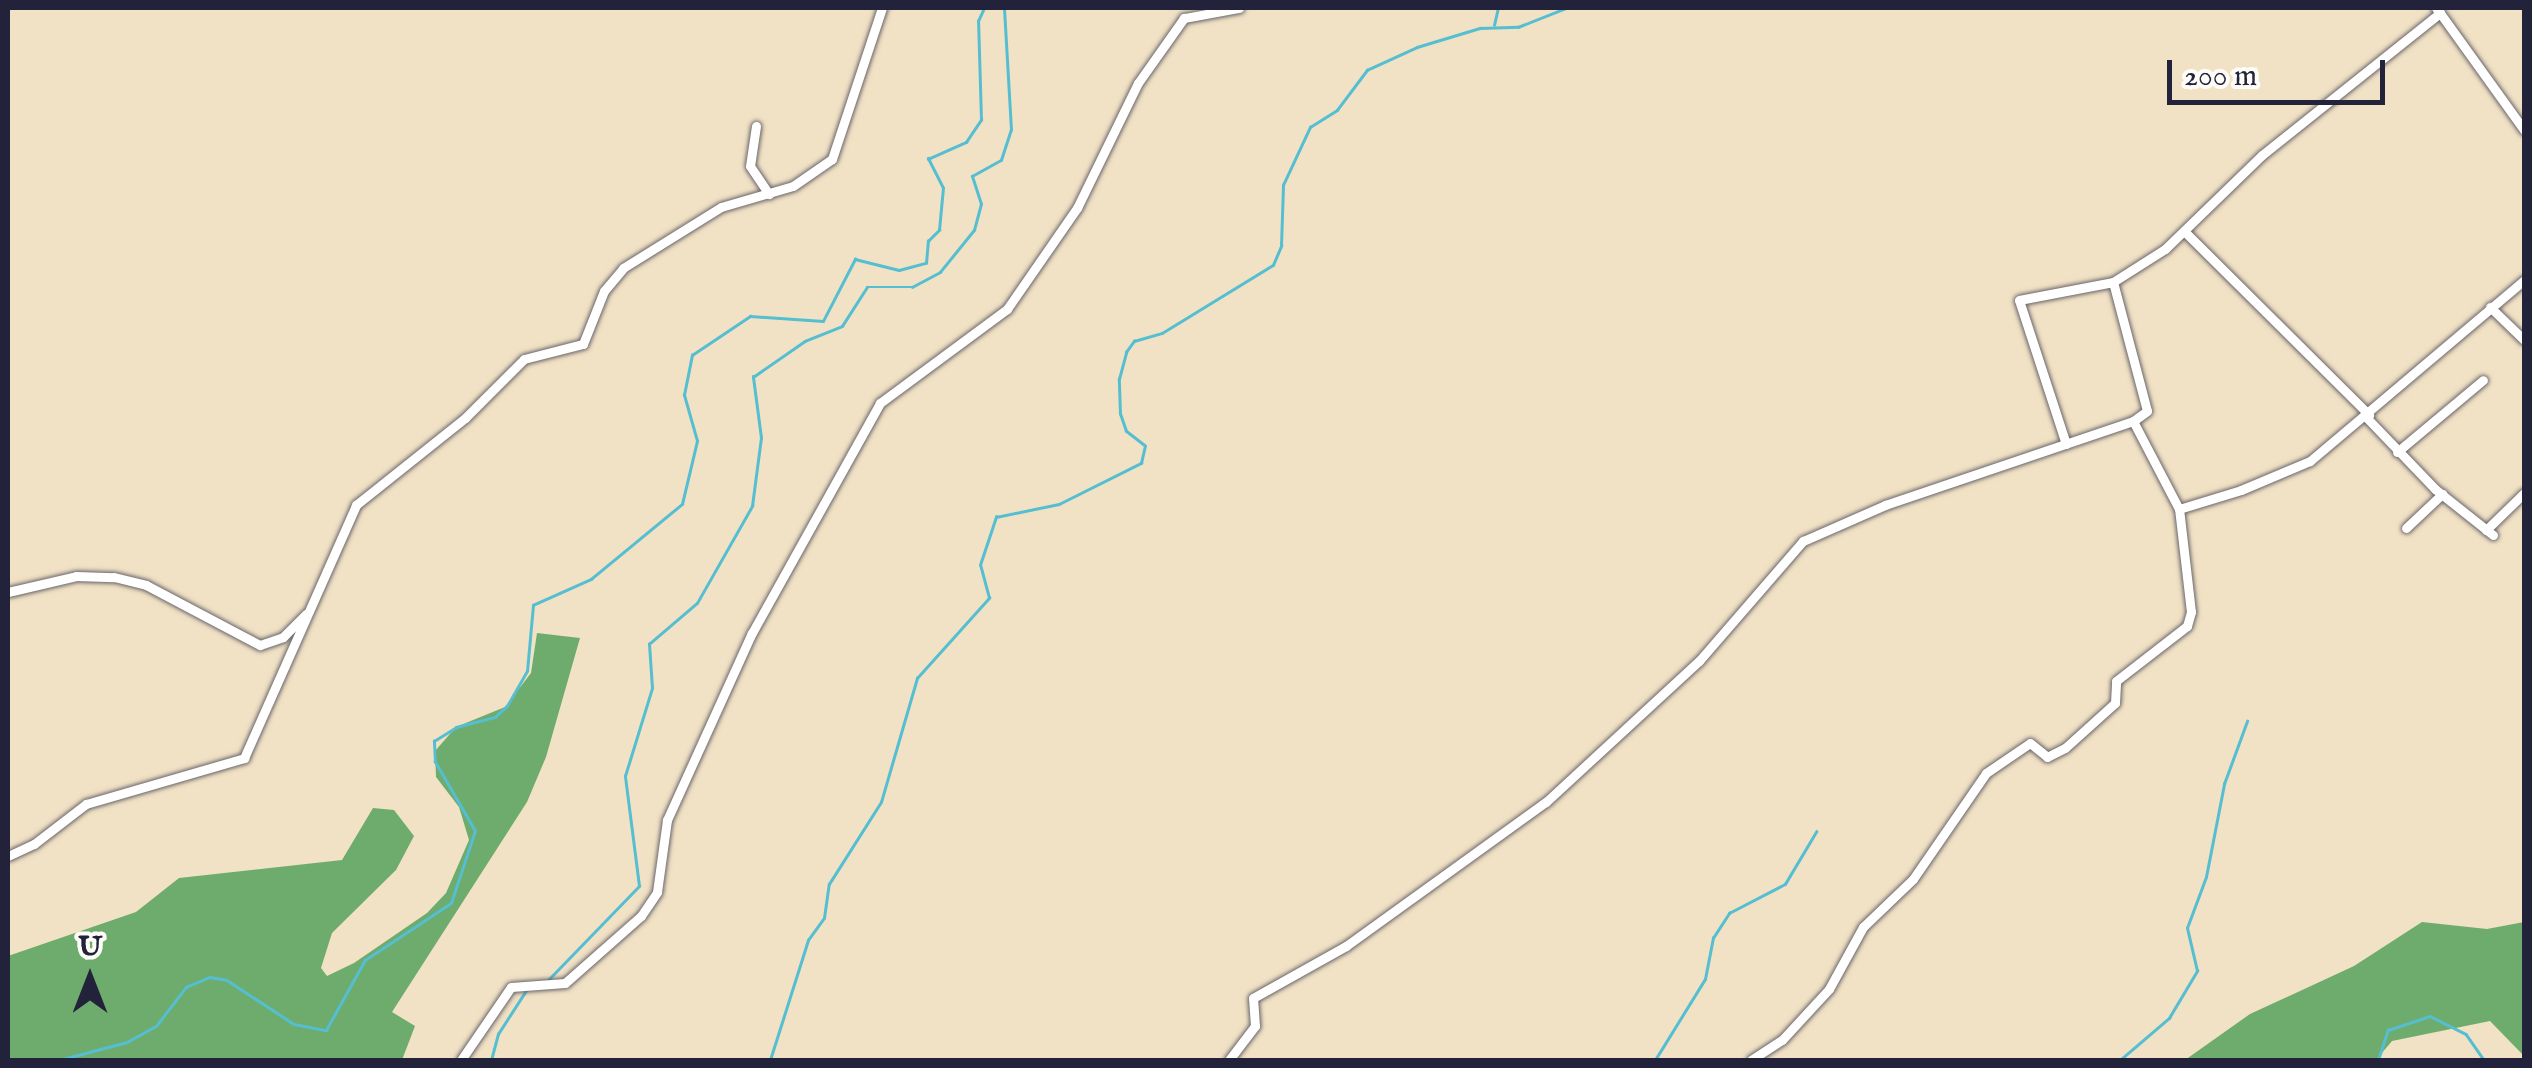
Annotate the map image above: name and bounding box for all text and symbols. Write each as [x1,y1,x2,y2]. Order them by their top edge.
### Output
scale bar [2172,40,2390,102]
text: 200 m [2184,58,2257,96]
north arrow [40,928,140,1028]
text: U [78,930,102,965]

